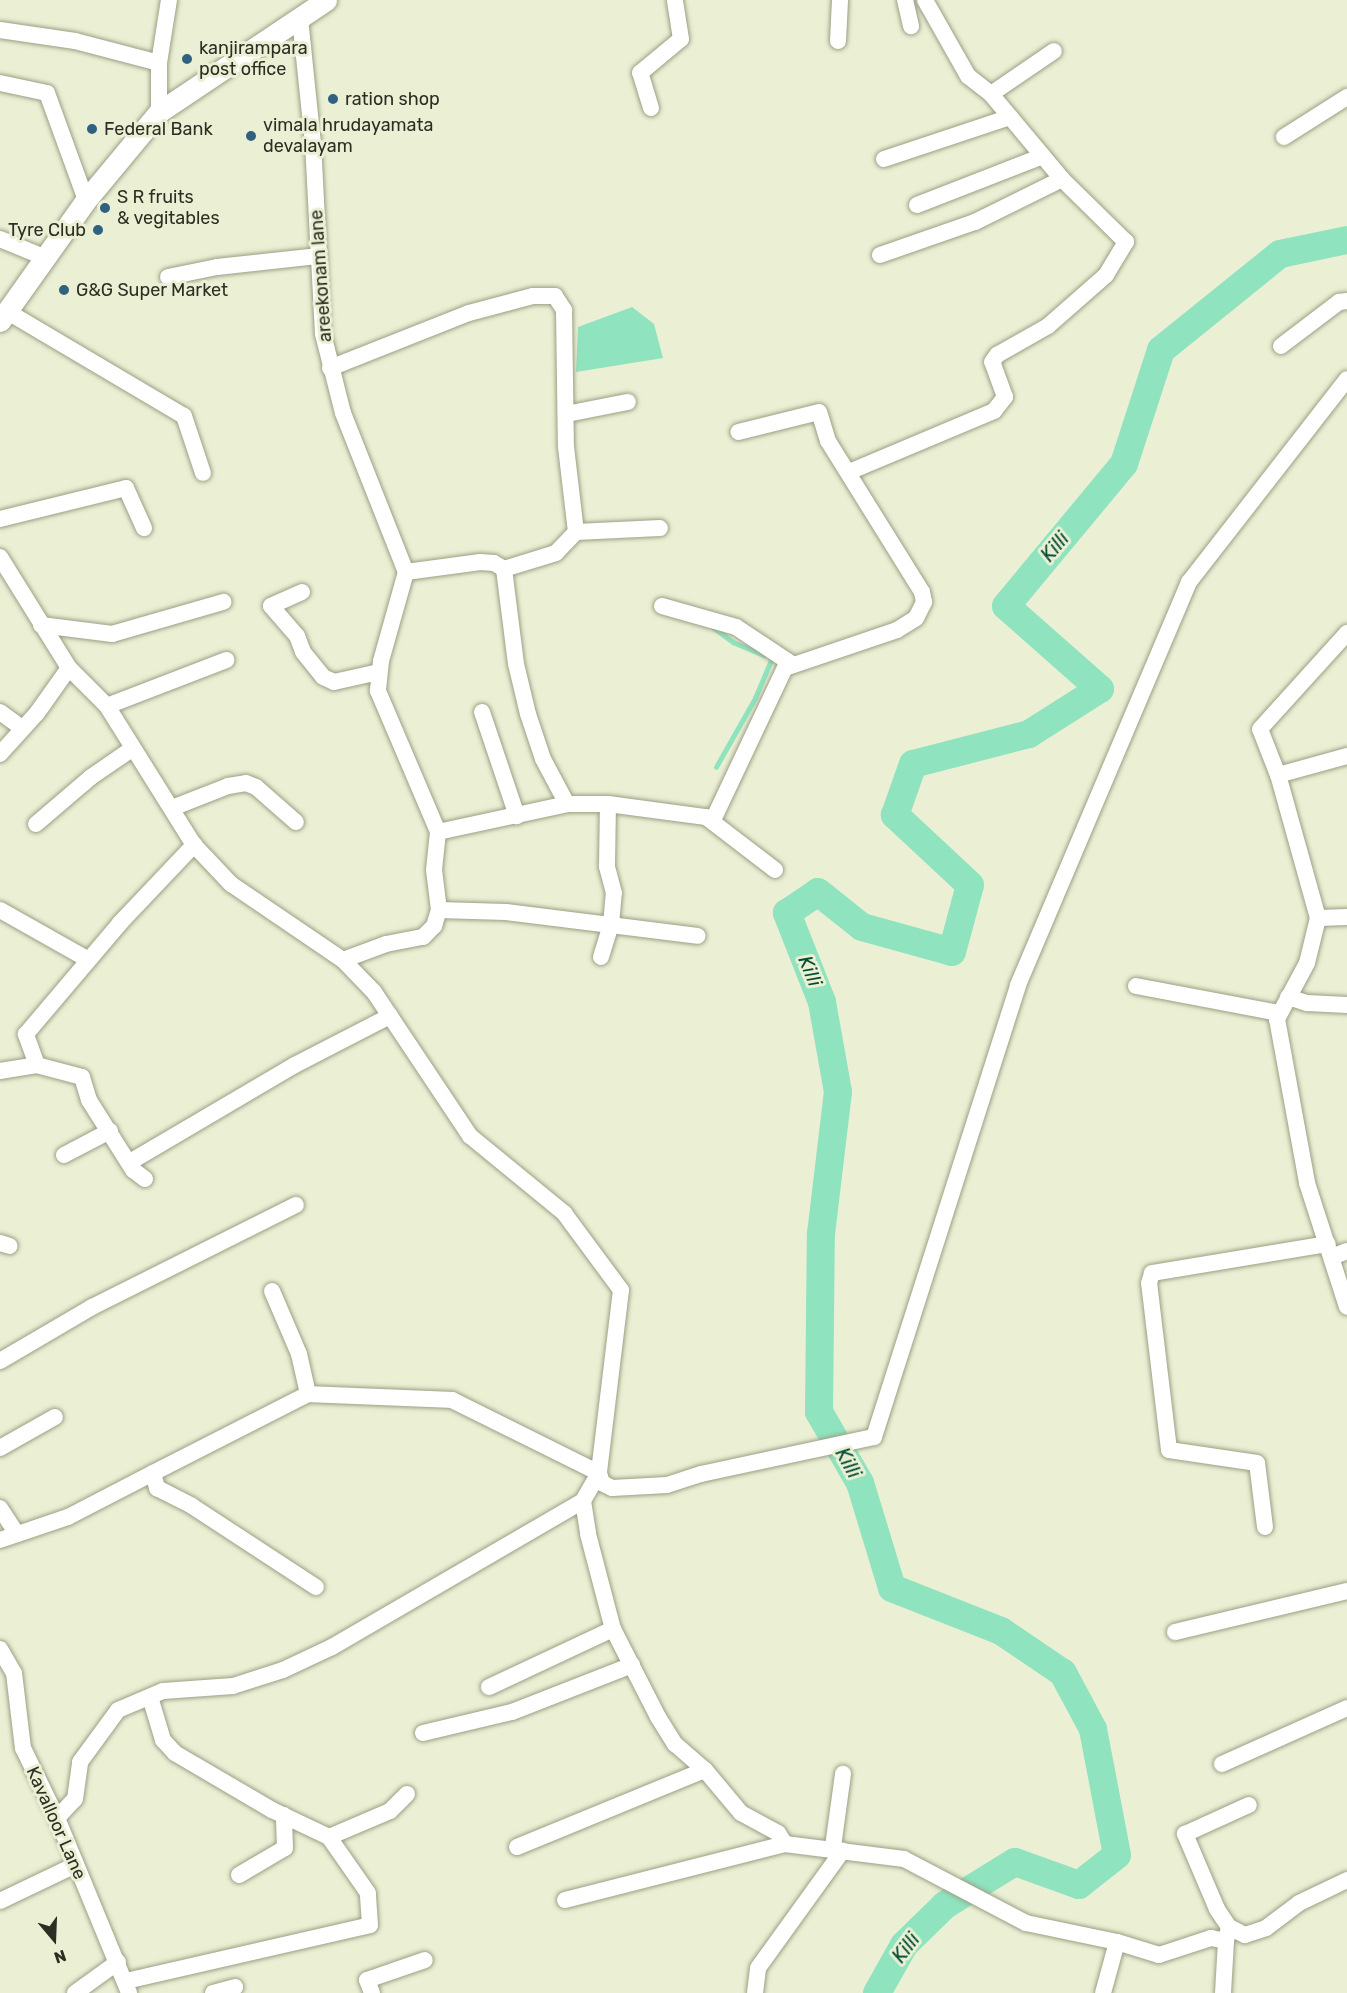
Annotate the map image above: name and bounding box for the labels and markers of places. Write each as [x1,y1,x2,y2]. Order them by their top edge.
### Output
place label: kanjirampara post office [199,38,308,80]
marker: kanjirampara post office [180,52,194,66]
place label: ration shop [345,88,440,110]
marker: ration shop [326,92,340,106]
place label: vimala hrudayamata devalayam [263,115,433,158]
place label: Federal Bank [104,118,213,140]
marker: Federal Bank [85,122,99,136]
marker: vimala hrudayamata devalayam [244,129,258,143]
place label: S R fruits & vegitables [117,187,220,230]
marker: S R fruits & vegitables [98,201,112,215]
place label: Tyre Club [8,219,86,241]
marker: Tyre Club [91,223,105,237]
place label: G&G Super Market [76,279,228,301]
marker: G&G Super Market [57,283,71,297]

